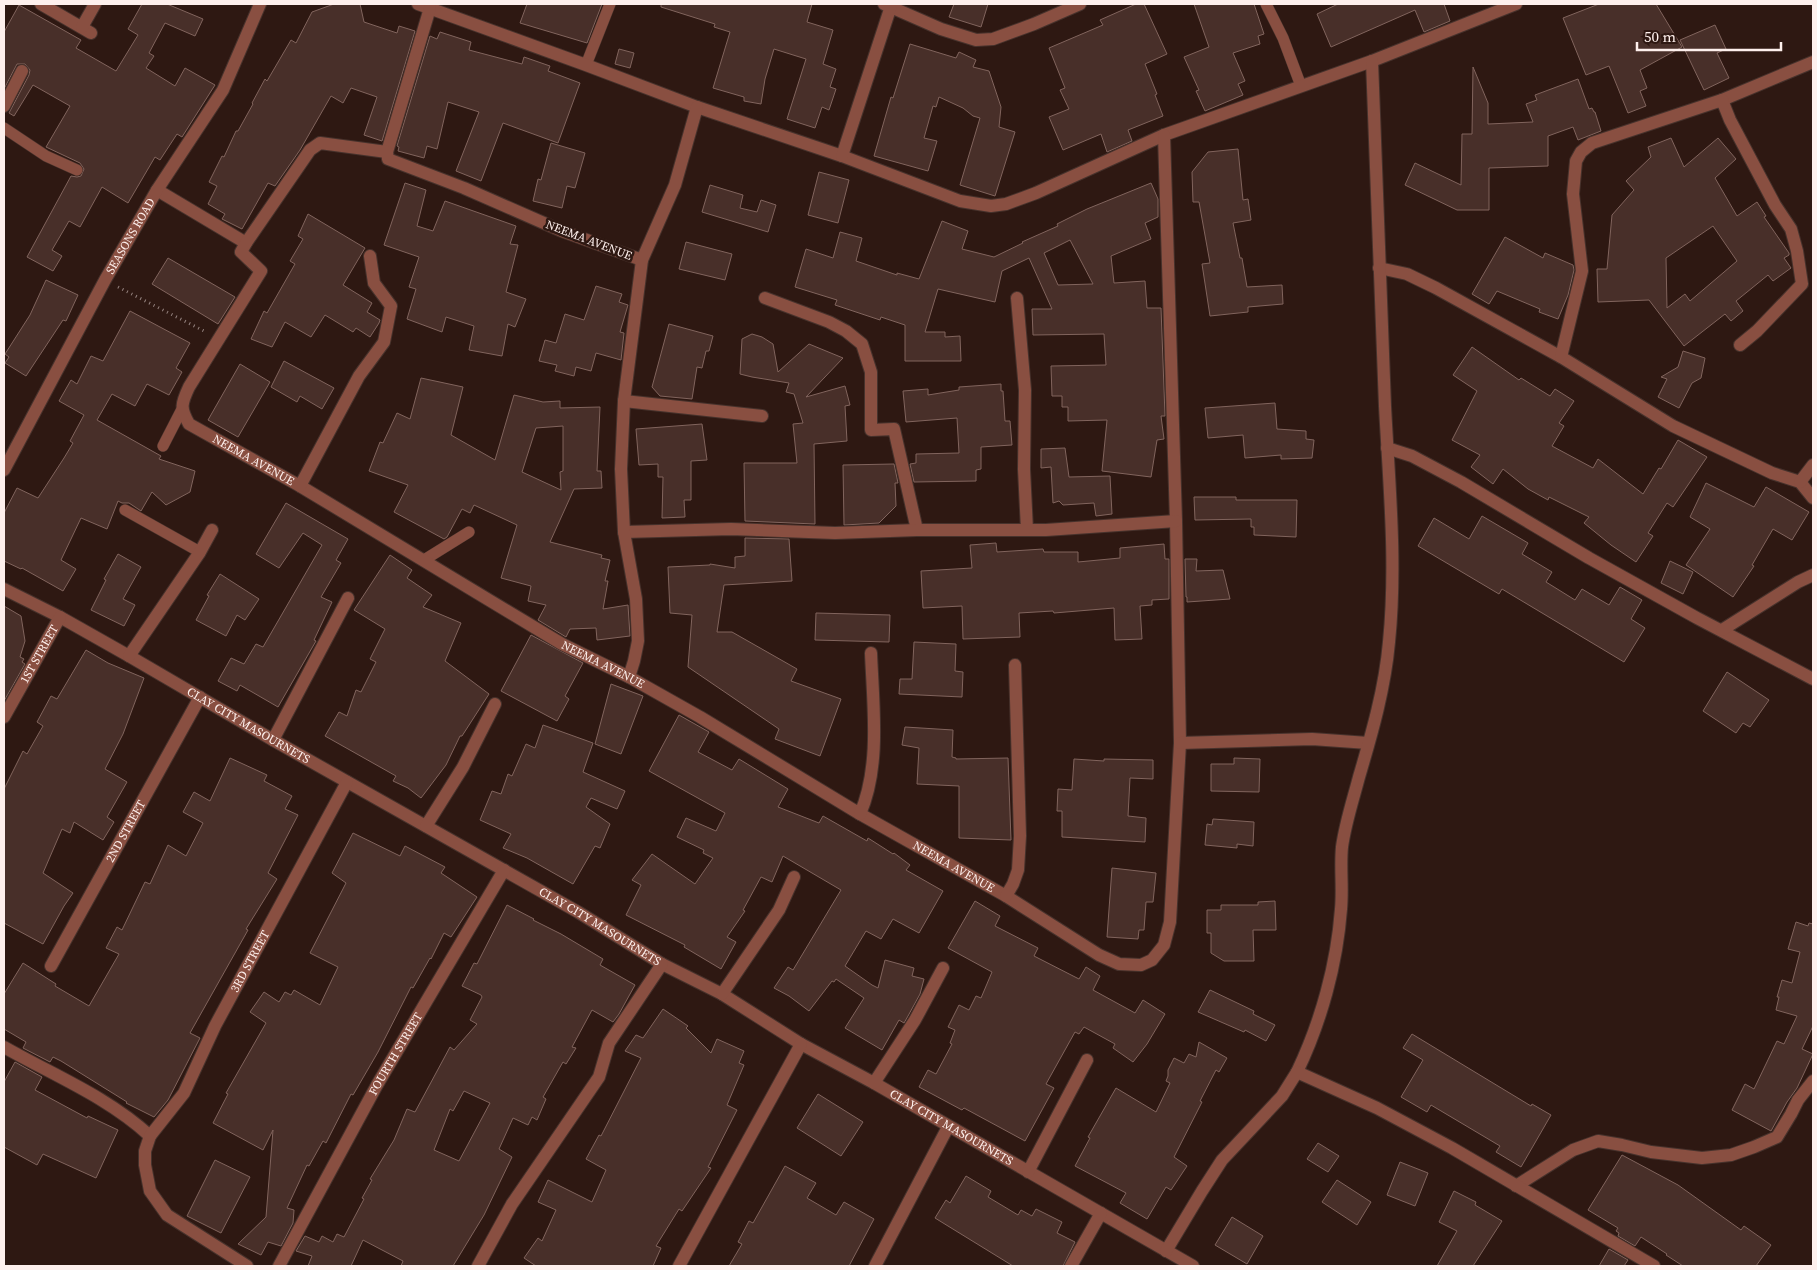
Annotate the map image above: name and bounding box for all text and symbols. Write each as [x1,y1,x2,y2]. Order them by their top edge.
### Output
scale bar [1637,20,1781,52]
text: 50 m [1644,26,1676,47]
street label: SEASONS ROAD [102,195,159,277]
street label: NEEMA AVENUE [544,216,634,264]
street label: NEEMA AVENUE [210,431,297,489]
street label: 1ST STREET [16,621,62,686]
street label: NEEMA AVENUE [559,637,647,692]
street label: CLAY CITY MASOURNETS [184,683,313,767]
street label: 2ND STREET [102,797,150,865]
street label: NEEMA AVENUE [910,837,997,896]
street label: CLAY CITY MASOURNETS [536,884,664,969]
street label: 3RD STREET [227,927,273,995]
street label: FOURTH STREET [365,1009,426,1098]
street label: CLAY CITY MASOURNETS [887,1086,1016,1169]

